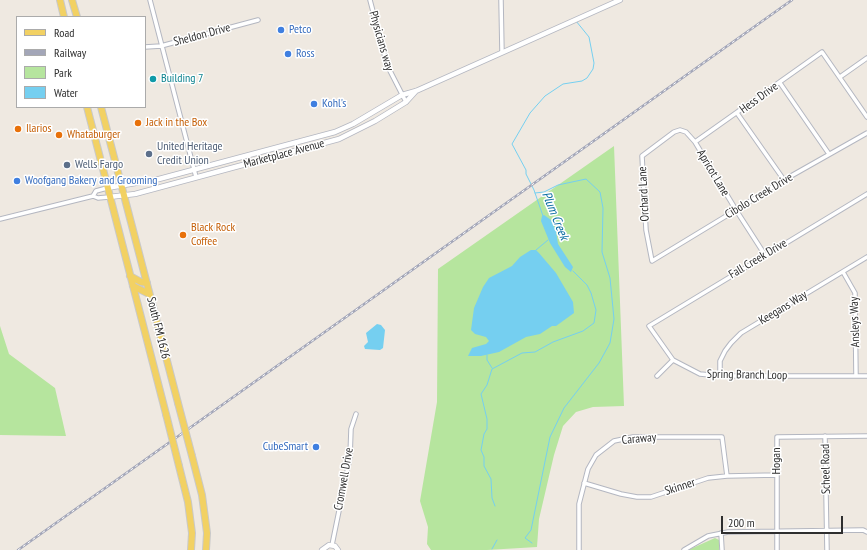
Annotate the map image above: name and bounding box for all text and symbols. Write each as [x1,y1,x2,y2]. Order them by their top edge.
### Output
street label: Physicians way [366,9,396,73]
legend [16,16,146,108]
street label: Sheldon Drive [172,21,232,49]
place label: Petco [289,23,311,37]
text: Road [54,25,74,40]
marker: Petco [276,25,286,35]
text: Railway [54,45,86,60]
place label: Ross [296,47,315,61]
marker: Ross [283,49,293,59]
text: Park [54,65,72,80]
place label: Building 7 [161,72,203,86]
marker: Building 7 [148,74,158,84]
street label: Hess Drive [737,79,781,117]
text: Water [54,85,78,100]
place label: Kohl's [322,97,346,111]
marker: Kohl's [309,99,319,109]
place label: Jack in the Box [146,116,207,130]
marker: Jack in the Box [133,118,143,128]
place label: Ilarios [26,122,52,136]
marker: Ilarios [13,124,23,134]
place label: Whataburger [67,128,120,142]
marker: Whataburger [54,130,64,140]
street label: Marketplace Avenue [242,136,326,172]
place label: United Heritage Credit Union [157,140,223,168]
street label: Apricot Lane [694,147,732,199]
marker: United Heritage Credit Union [144,149,154,159]
place label: Wells Fargo [75,158,123,172]
marker: Wells Fargo [62,160,72,170]
street label: Orchard Lane [635,166,653,222]
street label: Cibolo Creek Drive [723,170,795,222]
place label: Woofgang Bakery and Grooming [25,174,157,188]
marker: Woofgang Bakery and Grooming [12,176,22,186]
water label: Plum Creek [538,190,572,242]
place label: Black Rock Coffee [191,221,235,249]
marker: Black Rock Coffee [178,230,188,240]
street label: Fall Creek Drive [726,236,790,282]
street label: Keegans Way [756,288,810,328]
street label: South FM 1626 [143,296,173,360]
street label: Ansleys Way [847,296,863,348]
street label: Spring Branch Loop [707,367,787,383]
street label: Caraway [621,430,657,448]
place label: CubeSmart [263,440,308,454]
marker: CubeSmart [311,442,321,452]
street label: Scheel Road [818,444,834,494]
street label: Cromwell Drive [331,446,357,512]
street label: Hogan [770,448,784,474]
street label: Skinner [663,475,697,499]
scale bar [723,508,845,534]
text: 200 m [728,515,755,530]

